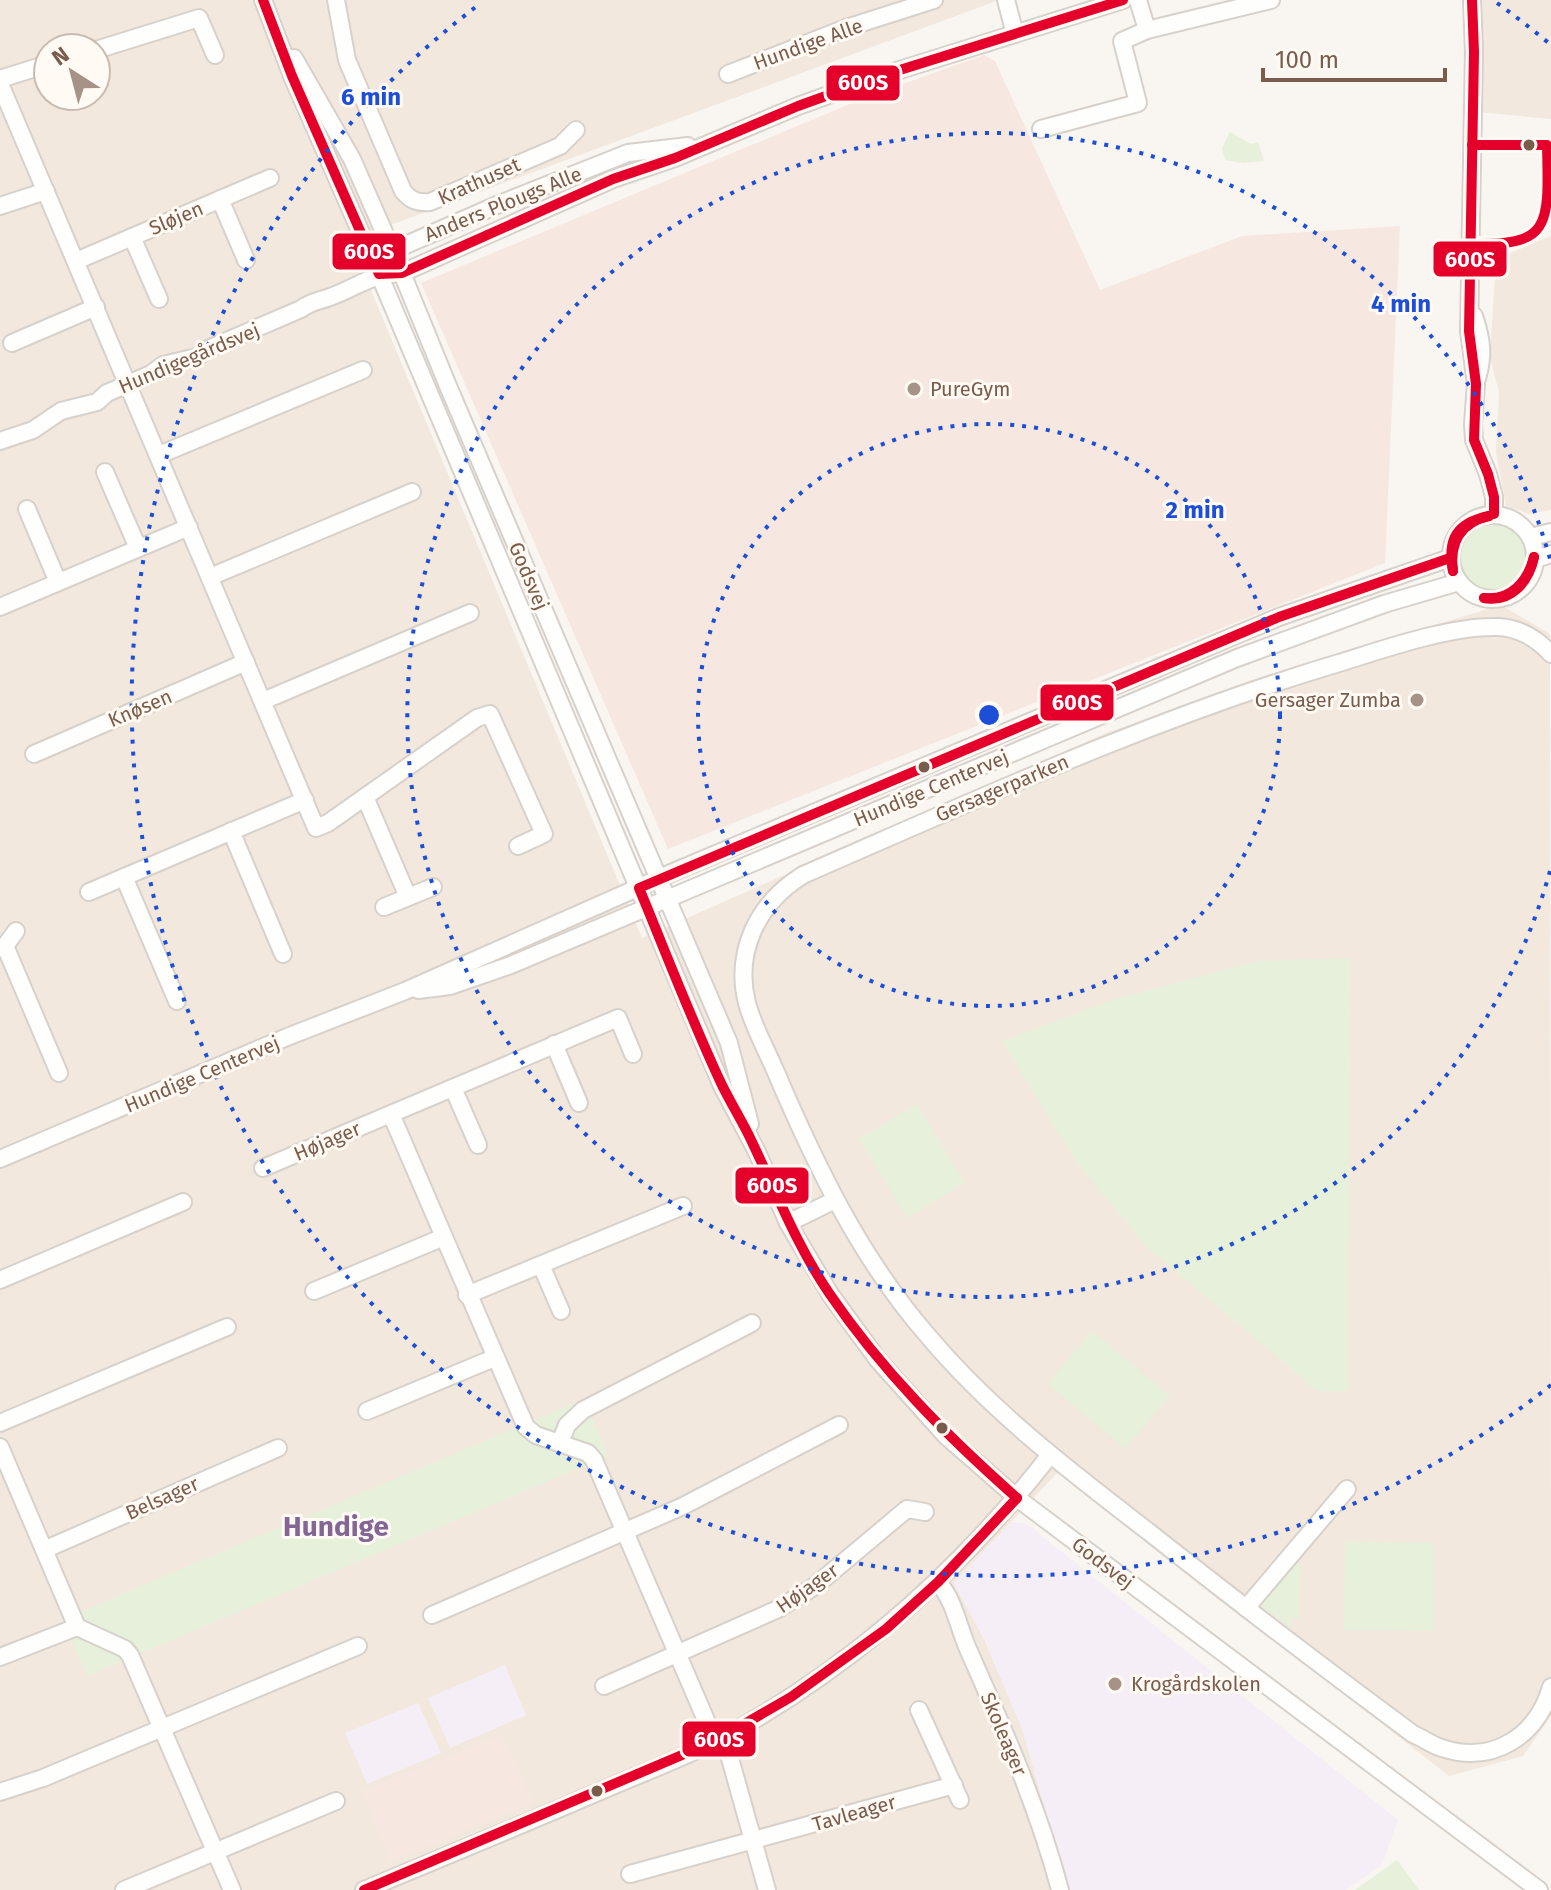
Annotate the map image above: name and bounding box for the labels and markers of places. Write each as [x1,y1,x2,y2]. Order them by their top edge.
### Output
unlabelled marker [1521,137,1537,153]
place label: PureGym [930,377,1010,401]
marker: PureGym [905,380,923,398]
place label: Gersager Zumba [1255,688,1401,712]
marker: Gersager Zumba [1408,691,1426,709]
centre of rings [975,701,1003,729]
unlabelled marker [916,759,932,775]
unlabelled marker [934,1420,950,1436]
place label: Krogårdskolen [1131,1672,1261,1696]
marker: Krogårdskolen [1106,1675,1124,1693]
unlabelled marker [589,1783,605,1799]

